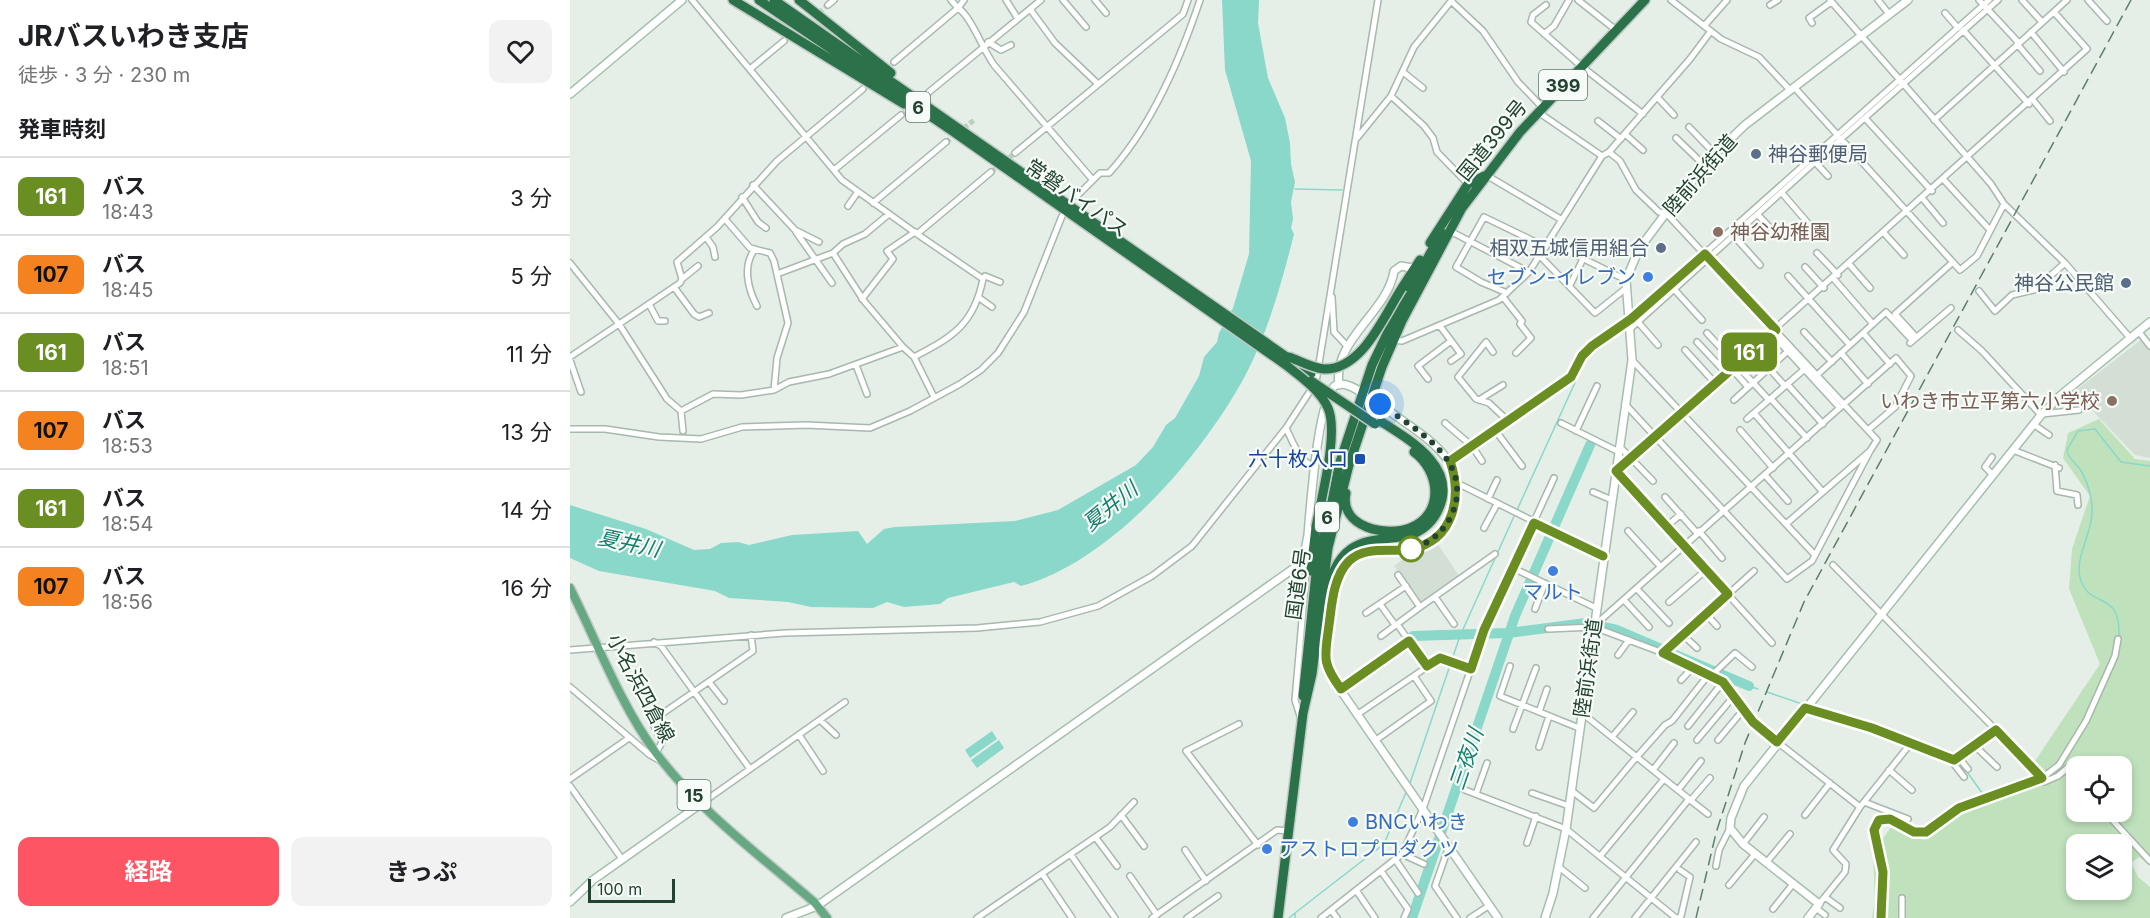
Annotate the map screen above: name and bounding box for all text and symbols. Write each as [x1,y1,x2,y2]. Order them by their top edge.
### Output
text: JRバスいわき支店 [18,19,249,53]
button: heart [489,20,552,83]
text: 徒歩 · 3 分 · 230 m [18,63,190,87]
road number: 399 [1539,70,1587,100]
road number: 6 [906,92,930,122]
street label: 国道399号 [1452,95,1532,185]
text: 発車時刻 [18,116,106,142]
street label: 陸前浜街道 [1658,129,1742,221]
place label: 神谷郵便局 [1768,142,1868,166]
marker: 神谷郵便局 [1749,147,1763,161]
street label: 常磐バイパス [1021,154,1133,242]
text: バス [102,173,146,199]
text: 161 [35,184,67,209]
text: 3 分 [510,185,552,211]
text: 18:43 [102,200,154,224]
place label: 神谷幼稚園 [1730,220,1830,244]
marker: 神谷幼稚園 [1711,225,1725,239]
place label: 相双五城信用組合 [1489,236,1649,260]
marker: 相双五城信用組合 [1654,241,1668,255]
text: バス [102,251,146,277]
text: 107 [33,262,69,287]
text: 5 分 [510,263,552,289]
place label: セブン-イレブン [1487,265,1636,289]
marker: セブン-イレブン [1641,270,1655,284]
place label: 神谷公民館 [2014,271,2114,295]
marker: 神谷公民館 [2119,276,2133,290]
text: 18:45 [102,278,153,302]
text: バス [102,329,146,355]
line badge: 161 [1714,332,1784,372]
text: 161 [35,340,67,365]
text: 161 [1733,340,1765,365]
text: 11 分 [506,341,552,367]
text: 18:51 [102,356,149,380]
your location [1365,389,1395,419]
place label: いわき市立平第六小学校 [1880,389,2100,413]
marker: いわき市立平第六小学校 [2105,394,2119,408]
text: バス [102,407,146,433]
text: 107 [33,418,69,443]
text: 13 分 [501,419,552,445]
text: 18:53 [102,434,153,458]
place label: 六十枚入口 [1248,447,1348,471]
marker: 六十枚入口 [1353,452,1367,466]
water label: 夏井川 [1078,475,1144,536]
text: バス [102,485,146,511]
text: 161 [35,496,67,521]
text: 14 分 [501,497,552,523]
road number: 6 [1315,502,1339,532]
text: 18:54 [102,512,153,536]
water label: 夏井川 [596,524,664,562]
unlabelled marker [1398,536,1424,562]
street label: 国道6号 [1281,546,1315,622]
text: バス [102,563,146,589]
marker: マルト [1546,564,1560,578]
text: 107 [33,574,69,599]
text: 16 分 [501,575,552,601]
place label: マルト [1523,580,1583,604]
text: 18:56 [102,590,153,614]
street label: 陸前浜街道 [1569,617,1607,719]
street label: 小名浜四倉線 [602,629,680,747]
water label: 三夜川 [1444,723,1489,793]
map controls [2066,756,2132,900]
button: locate [2066,756,2132,822]
road number: 15 [678,780,710,810]
place label: BNCいわき [1365,810,1468,834]
marker: BNCいわき [1346,815,1360,829]
button: layers [2066,834,2132,900]
button: 経路 [18,837,279,906]
button: きっぷ [291,837,552,906]
place label: アストロプロダクツ [1279,837,1459,861]
marker: アストロプロダクツ [1260,842,1274,856]
scale bar [588,876,675,904]
text: 100 m [597,879,642,899]

